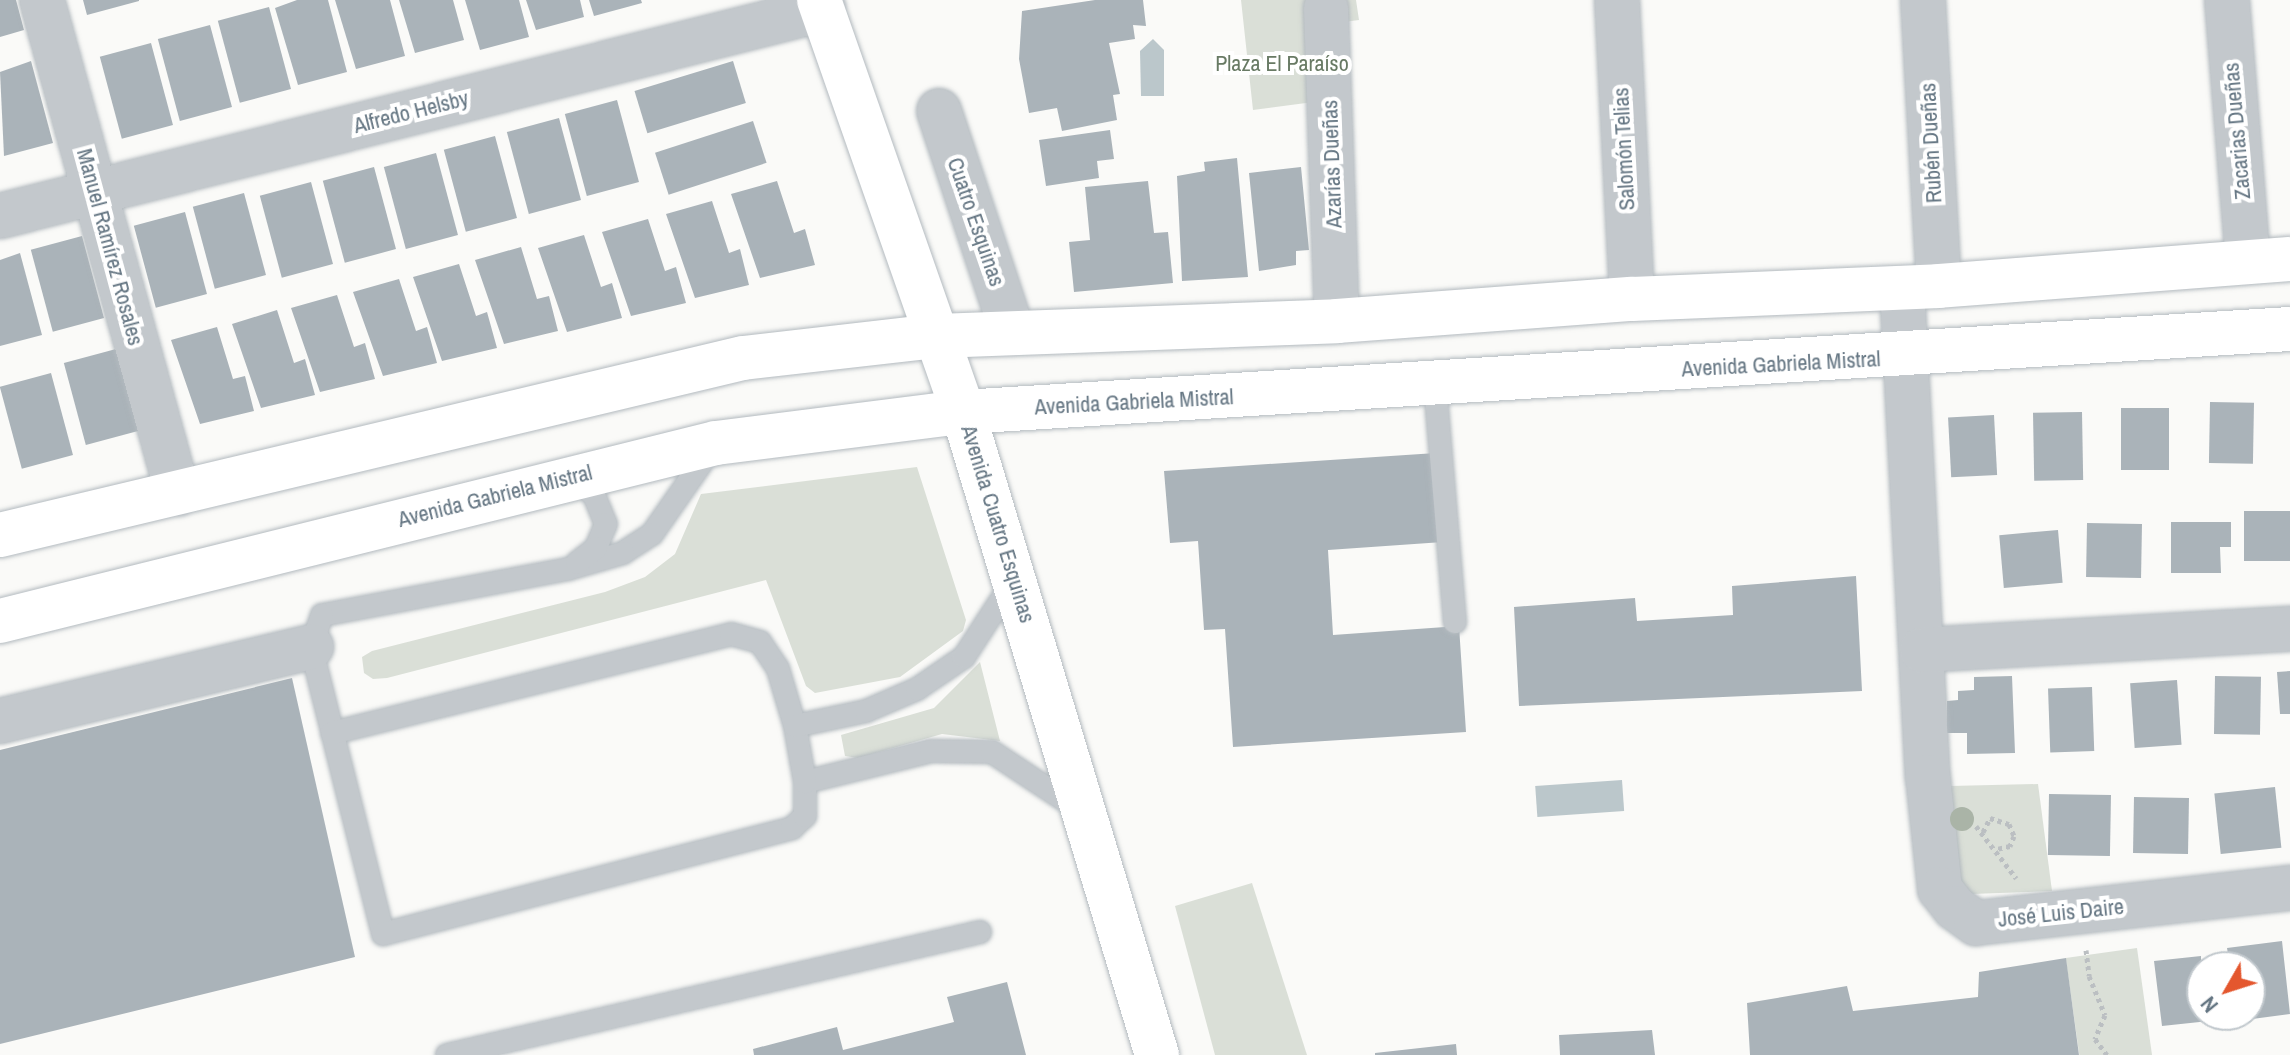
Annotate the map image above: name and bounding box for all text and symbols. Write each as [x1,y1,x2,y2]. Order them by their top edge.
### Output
park label: Plaza El Paraíso [1215,51,1349,77]
street label: Zacarias Dueñas [2218,61,2256,201]
street label: Rubén Dueñas [1915,82,1947,204]
street label: Alfredo Helsby [351,85,471,139]
street label: Salomón Telias [1608,87,1640,211]
street label: Azarías Dueñas [1317,99,1347,229]
street label: Manuel Ramírez Rosales [71,146,149,348]
street label: Cuatro Esquinas [942,154,1010,290]
street label: Avenida Gabriela Mistral [1681,346,1881,382]
street label: Avenida Gabriela Mistral [1034,384,1234,420]
street label: Avenida Cuatro Esquinas [955,422,1041,626]
street label: Avenida Gabriela Mistral [395,459,595,533]
street label: José Luis Daire [1997,893,2125,933]
north arrow [2186,951,2266,1031]
text: N [2193,990,2225,1019]

